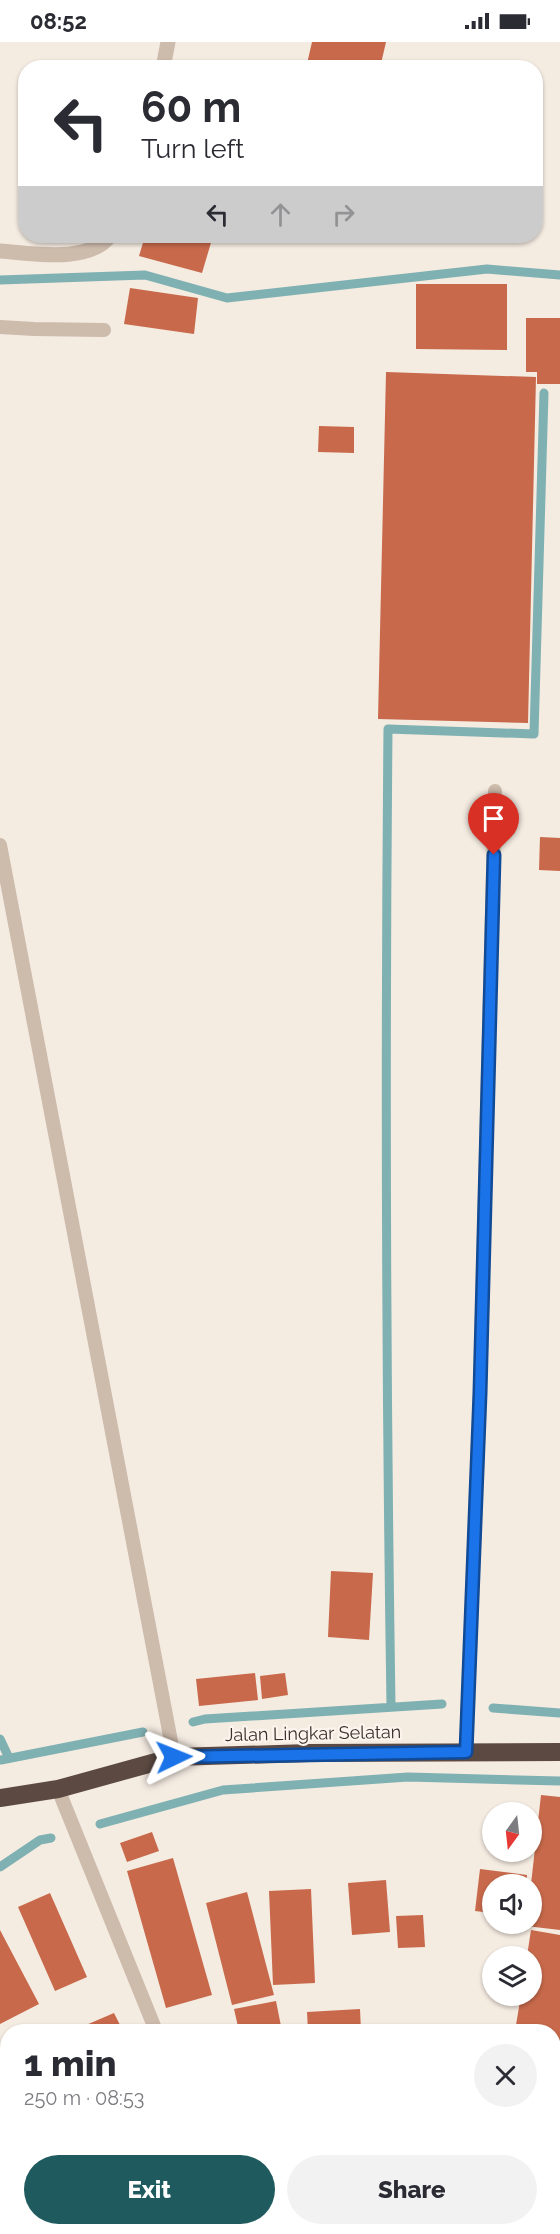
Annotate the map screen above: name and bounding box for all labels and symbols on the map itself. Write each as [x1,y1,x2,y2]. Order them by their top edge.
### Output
pin [468,793,519,855]
street label: Jalan Lingkar Selatan [225,1721,401,1745]
position arrow [142,1725,206,1789]
north arrow [482,1802,542,1862]

